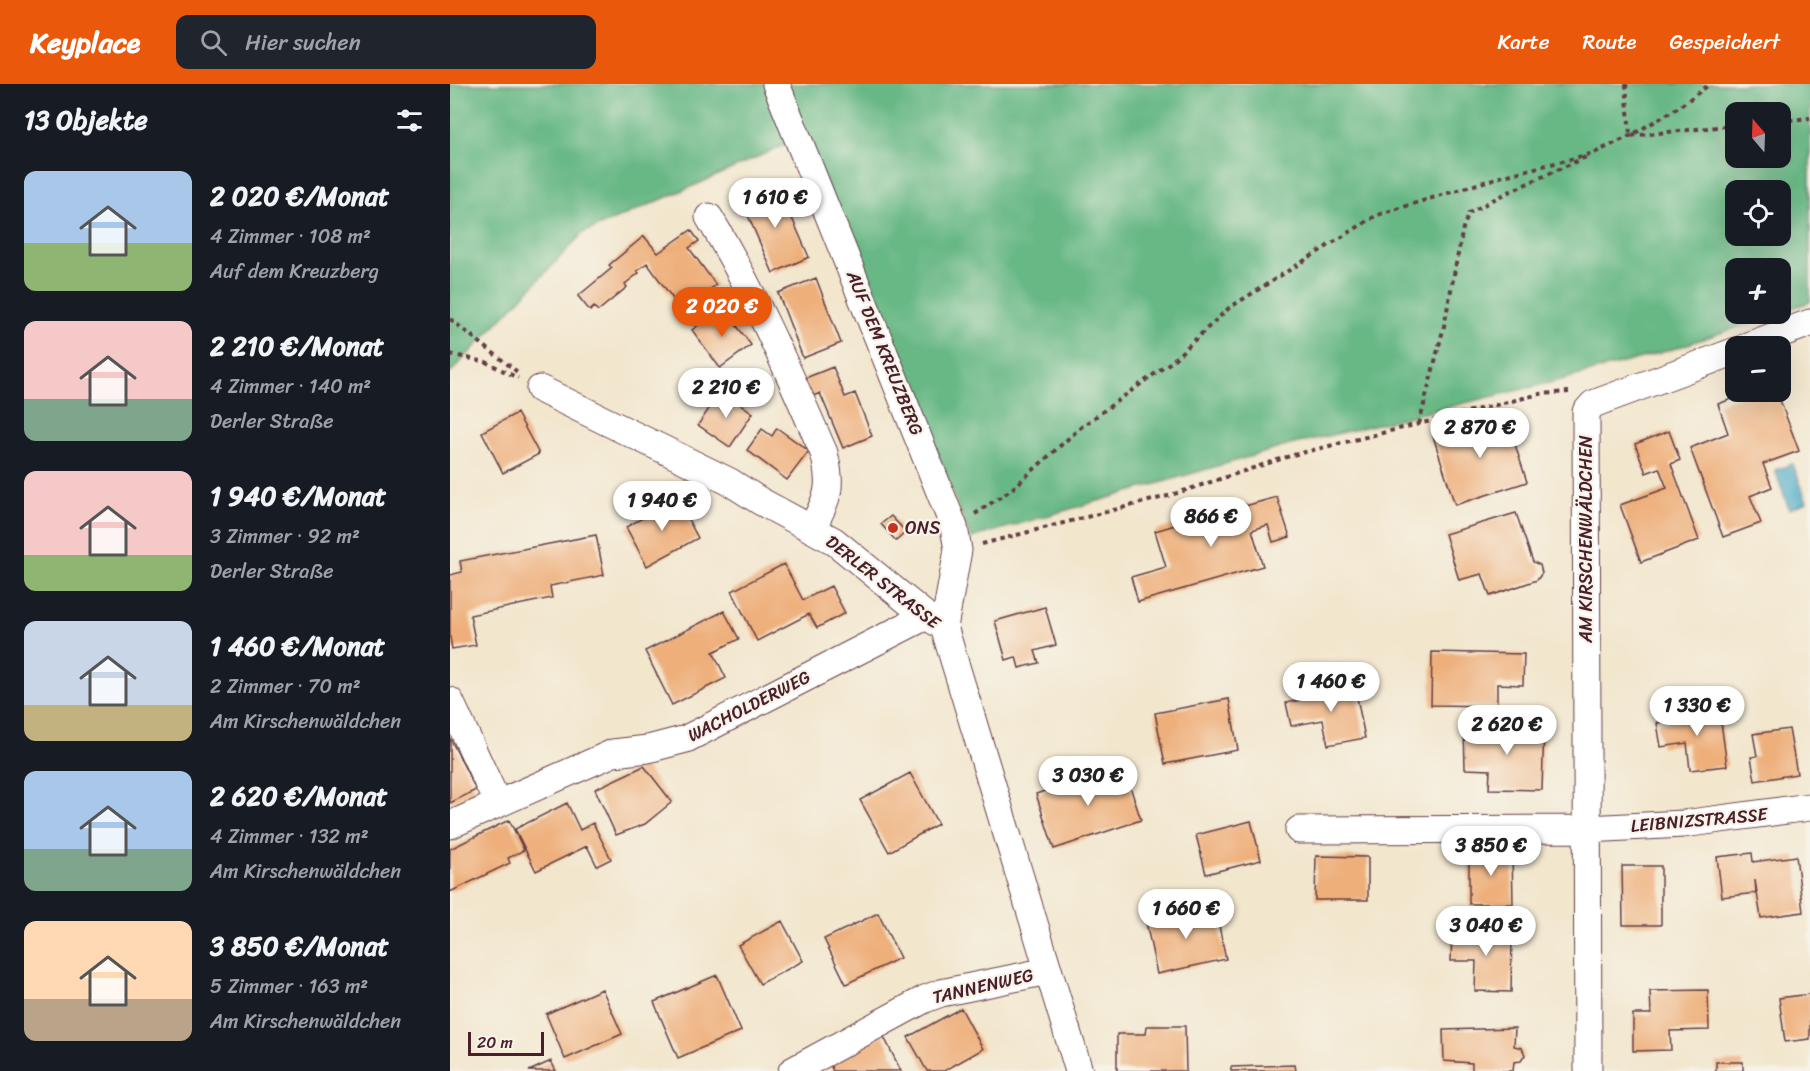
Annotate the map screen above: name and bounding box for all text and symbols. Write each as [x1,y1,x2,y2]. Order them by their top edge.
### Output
search box [176,15,596,69]
text: Keyplace [30,18,140,67]
text: Hier suchen [245,23,361,62]
text: Karte [1498,23,1549,61]
text: Route [1582,23,1636,61]
text: Gespeichert [1669,23,1780,61]
icon: search [197,26,230,59]
text: 13 Objekte [24,97,148,143]
north arrow [1725,102,1791,168]
map controls [1725,102,1791,402]
icon: filters [393,104,426,137]
text: 2 020 €/Monat [210,173,389,219]
pin: 1 610 € [720,178,830,229]
text: 1 610 € [743,180,807,215]
button: locate [1725,180,1791,246]
icon: home [72,195,144,267]
text: 4 Zimmer · 108 m² [210,219,371,254]
text: Auf dem Kreuzberg [210,254,379,289]
button: + [1725,258,1791,324]
street label: AUF DEM KREUZBERG [837,265,933,440]
pin: 2 020 € [667,287,777,338]
text: 2 020 € [686,289,758,324]
text: 2 210 €/Monat [210,323,384,369]
button: − [1725,336,1791,402]
icon: home [72,345,144,417]
pin: 2 210 € [671,368,781,419]
text: 4 Zimmer · 140 m² [210,369,371,404]
text: 2 210 € [692,370,760,405]
text: Derler Straße [210,404,333,439]
pin: 2 870 € [1425,408,1535,459]
text: 2 870 € [1444,410,1516,445]
street label: AM KIRSCHENWÄLDCHEN [1570,435,1602,644]
text: 1 940 €/Monat [210,473,386,519]
pin: 1 940 € [607,481,717,532]
text: 1 940 € [627,483,697,518]
icon: home [72,495,144,567]
pin: 866 € [1169,497,1253,548]
text: 866 € [1184,499,1238,534]
place label: ONS [905,512,940,544]
text: 3 Zimmer · 92 m² [210,519,360,554]
marker: ONS [886,521,900,535]
street label: DERLER STRASSE [818,526,949,638]
text: Derler Straße [210,554,333,589]
text: 1 460 €/Monat [210,623,385,669]
icon: home [72,645,144,717]
street label: WACHOLDERWEG [682,661,816,751]
pin: 1 460 € [1276,662,1386,713]
text: 1 460 € [1297,664,1365,699]
text: 2 Zimmer · 70 m² [210,669,361,704]
pin: 1 330 € [1642,686,1752,737]
text: 1 330 € [1664,688,1730,723]
text: Am Kirschenwäldchen [210,704,401,739]
pin: 2 620 € [1452,705,1562,756]
text: 2 620 € [1472,707,1542,742]
pin: 3 030 € [1033,756,1143,807]
text: 3 030 € [1053,758,1123,793]
text: 2 620 €/Monat [210,773,388,819]
icon: home [72,795,144,867]
street label: LEIBNIZSTRASSE [1629,798,1770,842]
text: 4 Zimmer · 132 m² [210,819,369,854]
pin: 3 850 € [1436,826,1546,877]
text: 3 850 € [1455,828,1527,863]
text: Am Kirschenwäldchen [210,854,401,889]
pin: 1 660 € [1131,889,1241,940]
text: 1 660 € [1152,891,1220,926]
pin: 3 040 € [1431,906,1541,957]
text: 3 040 € [1450,908,1522,943]
text: 3 850 €/Monat [210,923,389,969]
icon: home [72,945,144,1017]
street label: TANNENWEG [929,959,1037,1013]
text: 5 Zimmer · 163 m² [210,969,368,1004]
text: Am Kirschenwäldchen [210,1004,401,1039]
text: 20 m [477,1028,513,1057]
scale bar [468,1029,544,1056]

